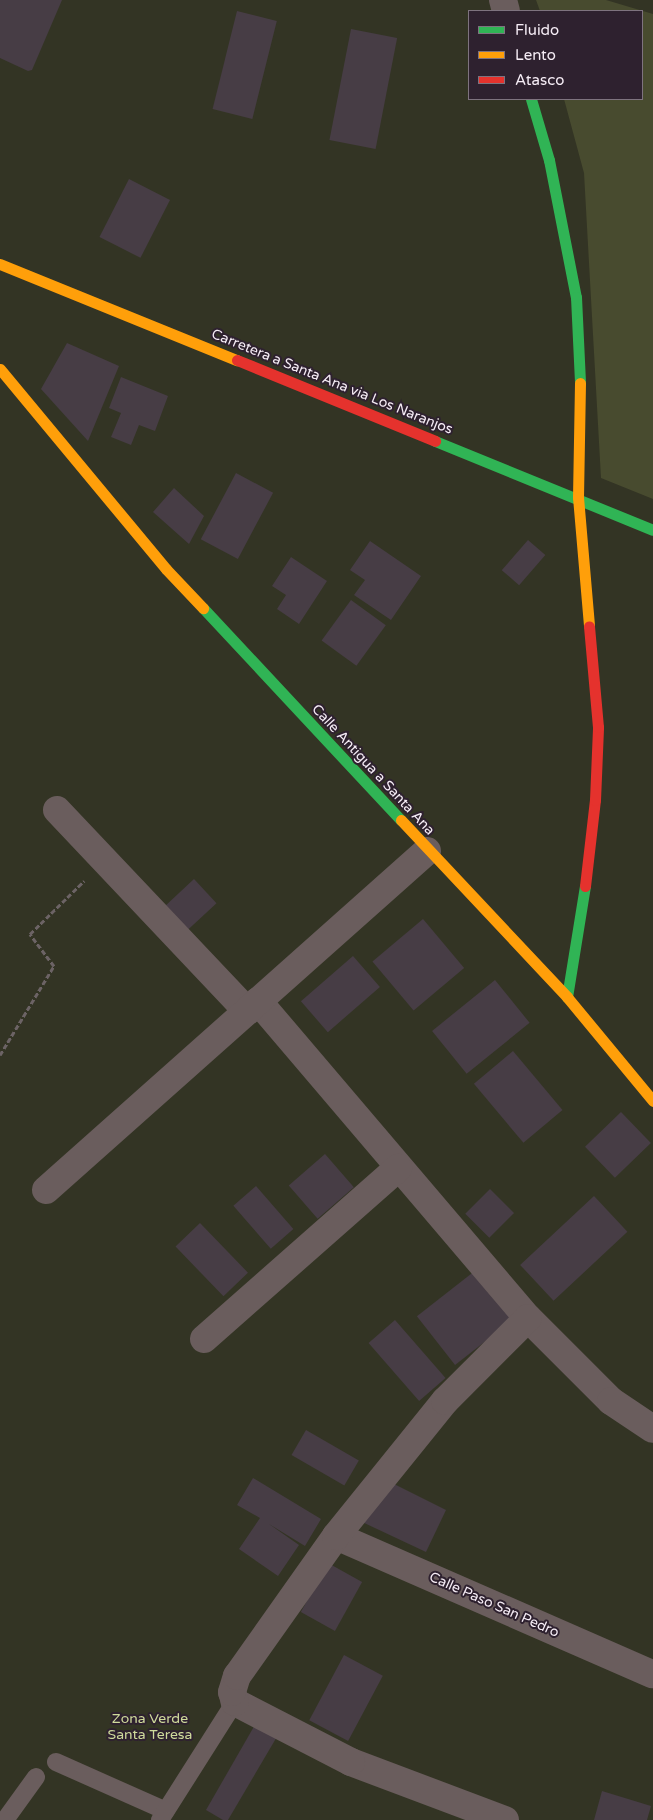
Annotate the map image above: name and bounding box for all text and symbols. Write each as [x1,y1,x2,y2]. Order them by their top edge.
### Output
legend [468,10,643,100]
text: Fluido [515,21,559,39]
text: Lento [515,46,556,64]
text: Atasco [515,71,564,89]
street label: Carretera a Santa Ana via Los Naranjos [209,326,455,438]
street label: Calle Antigua a Santa Ana [308,701,438,839]
street label: Calle Paso San Pedro [427,1569,561,1641]
park label: Zona Verde Santa Teresa [108,1711,192,1744]

